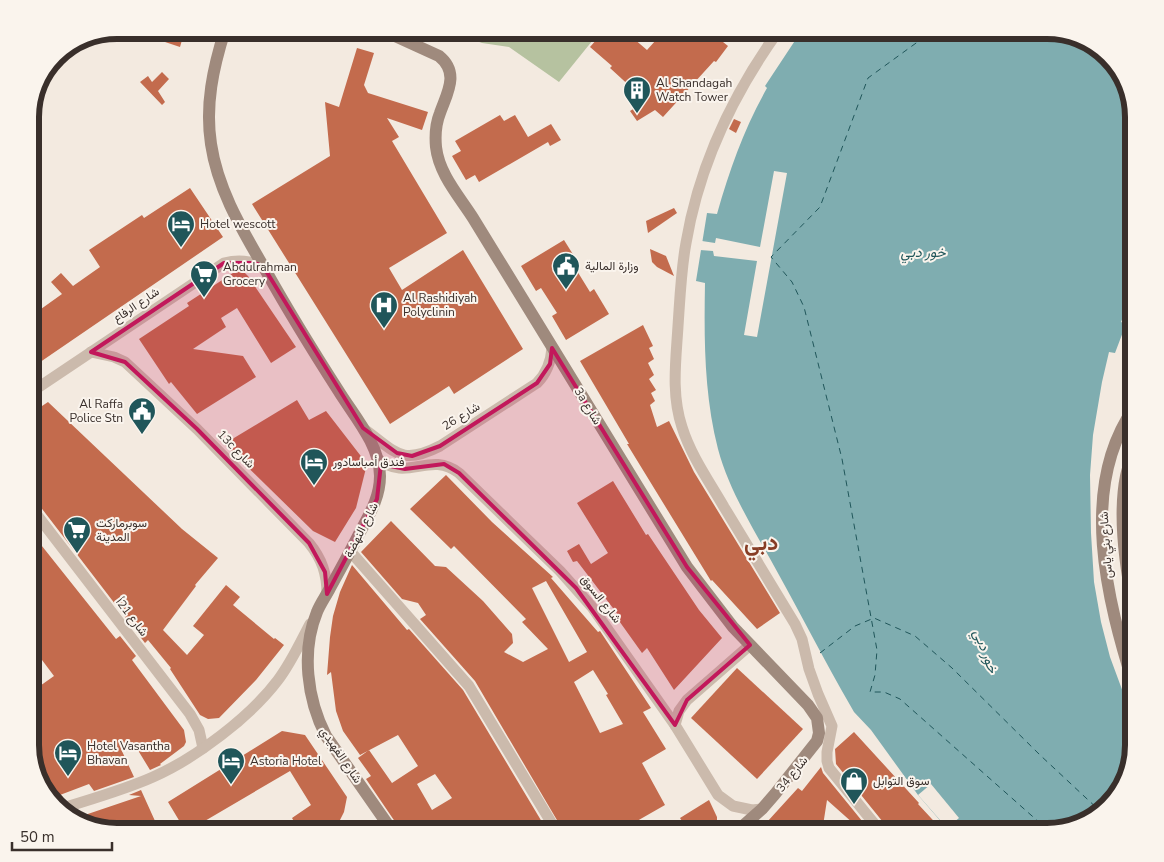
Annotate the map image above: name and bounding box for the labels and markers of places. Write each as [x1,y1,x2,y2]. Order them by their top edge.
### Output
building icon: Al Shandagah Watch Tower [622,75,652,114]
place label: Al Shandagah Watch Tower [656,75,732,105]
hotel icon: Hotel wescott [166,209,196,248]
place label: Hotel wescott [200,216,276,232]
public building icon: وزارة المالية [551,251,581,290]
place label: وزارة المالية [585,258,639,274]
supermarket icon: Abdulrahman Grocery [189,259,219,298]
place label: Abdulrahman Grocery [223,259,297,289]
hospital icon: Al Rashidiyah Polyclinin [369,290,399,329]
place label: Al Rashidiyah Polyclinin [403,290,477,320]
place label: Al Raffa Police Stn [69,396,123,426]
public building icon: Al Raffa Police Stn [127,396,157,435]
hotel icon: فندق أمباسادور [299,447,329,486]
place label: فندق أمباسادور [332,454,405,470]
supermarket icon: سوبرماركت المدينة [62,515,92,554]
place label: سوبرماركت المدينة [96,515,147,545]
hotel icon: Hotel Vasantha Bhavan [53,738,83,777]
place label: Hotel Vasantha Bhavan [87,738,170,768]
hotel icon: Astoria Hotel [216,746,246,785]
place label: Astoria Hotel [250,753,322,769]
shop icon: سوق التوابل [839,766,869,805]
place label: سوق التوابل [873,773,929,789]

